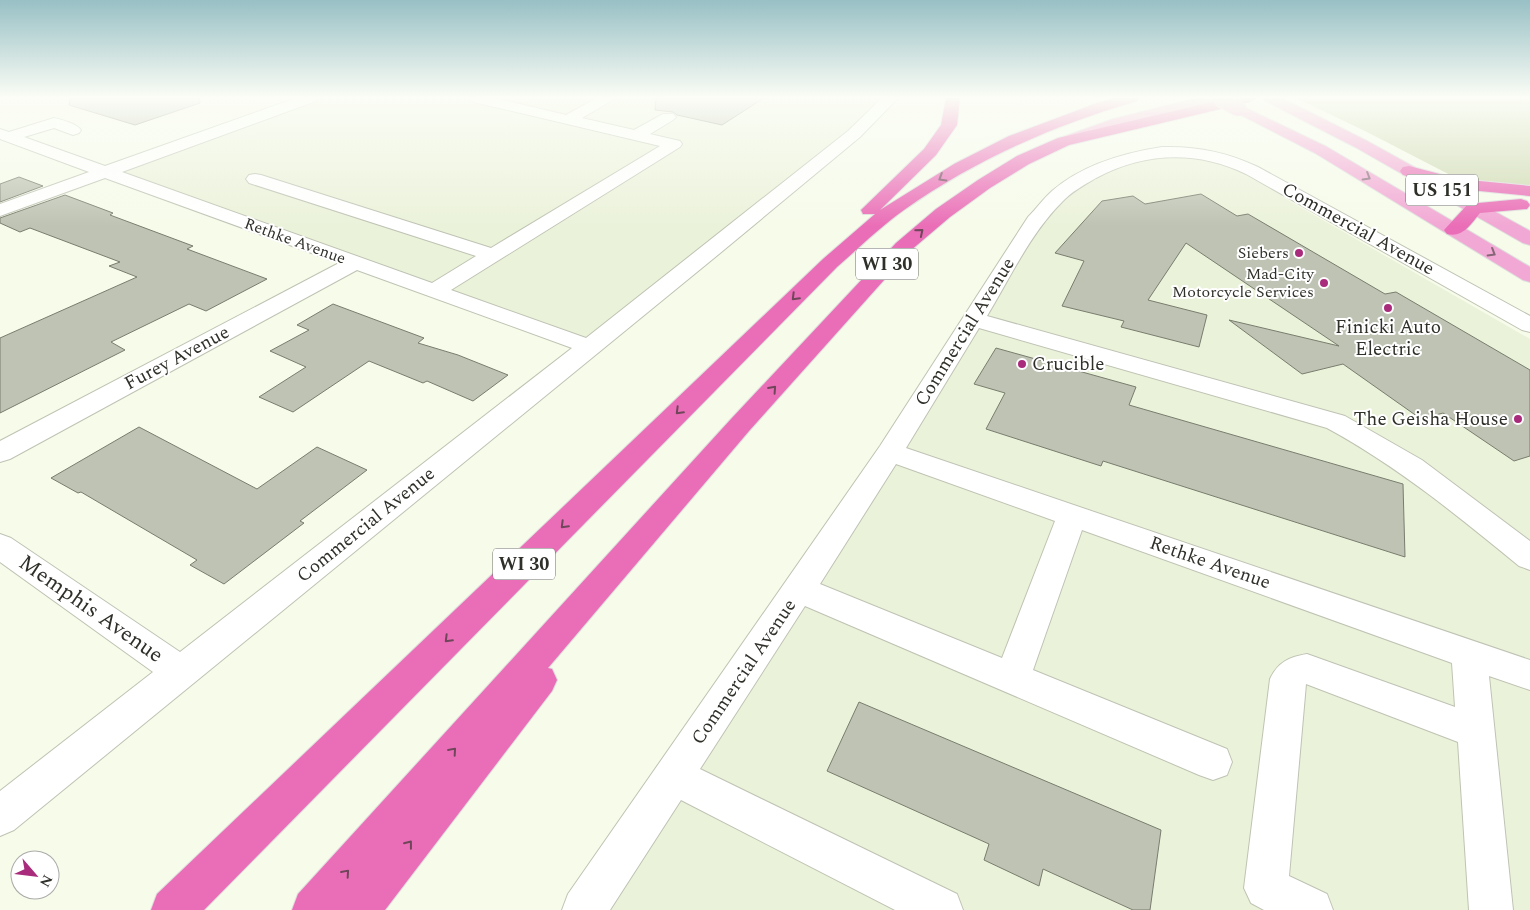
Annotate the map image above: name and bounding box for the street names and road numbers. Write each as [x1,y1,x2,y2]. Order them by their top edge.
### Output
road number: US 151 [1406,174,1478,206]
street label: Commercial Avenue [1276,175,1440,283]
street label: Rethke Avenue [241,212,349,270]
road number: WI 30 [856,248,918,280]
street label: Commercial Avenue [907,252,1023,412]
street label: Furey Avenue [119,318,235,398]
street label: Commercial Avenue [291,460,441,590]
street label: Rethke Avenue [1146,529,1274,597]
street label: Memphis Avenue [12,547,170,671]
road number: WI 30 [493,548,555,580]
street label: Commercial Avenue [684,593,804,751]

